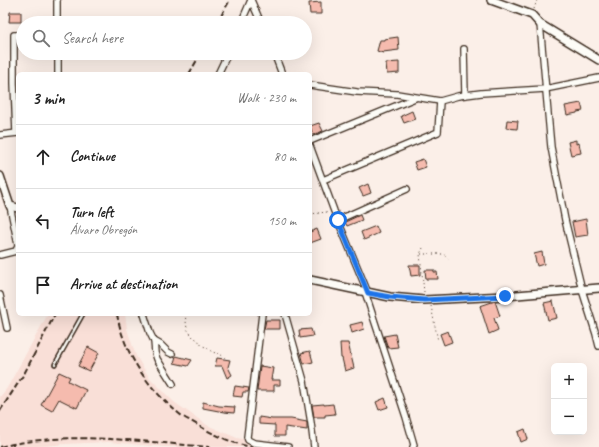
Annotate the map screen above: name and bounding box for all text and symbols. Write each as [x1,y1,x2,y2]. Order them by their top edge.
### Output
search box [16,16,312,60]
icon: search [30,27,52,49]
text: Search here [62,29,123,48]
text: 3 min [32,88,65,109]
text: Walk · 230 m [237,90,296,106]
icon: ahead [32,146,54,168]
text: Continue [70,147,115,166]
text: 80 m [274,149,296,165]
text: Turn left [70,203,113,222]
icon: left [32,210,54,232]
route start [329,211,347,229]
text: 150 m [268,213,296,229]
text: Álvaro Obregón [70,222,137,238]
icon: arrive [32,274,54,296]
text: Arrive at destination [70,275,177,294]
route end [496,287,514,305]
map controls [551,363,587,435]
button: + [551,363,587,399]
button: − [551,399,587,435]

